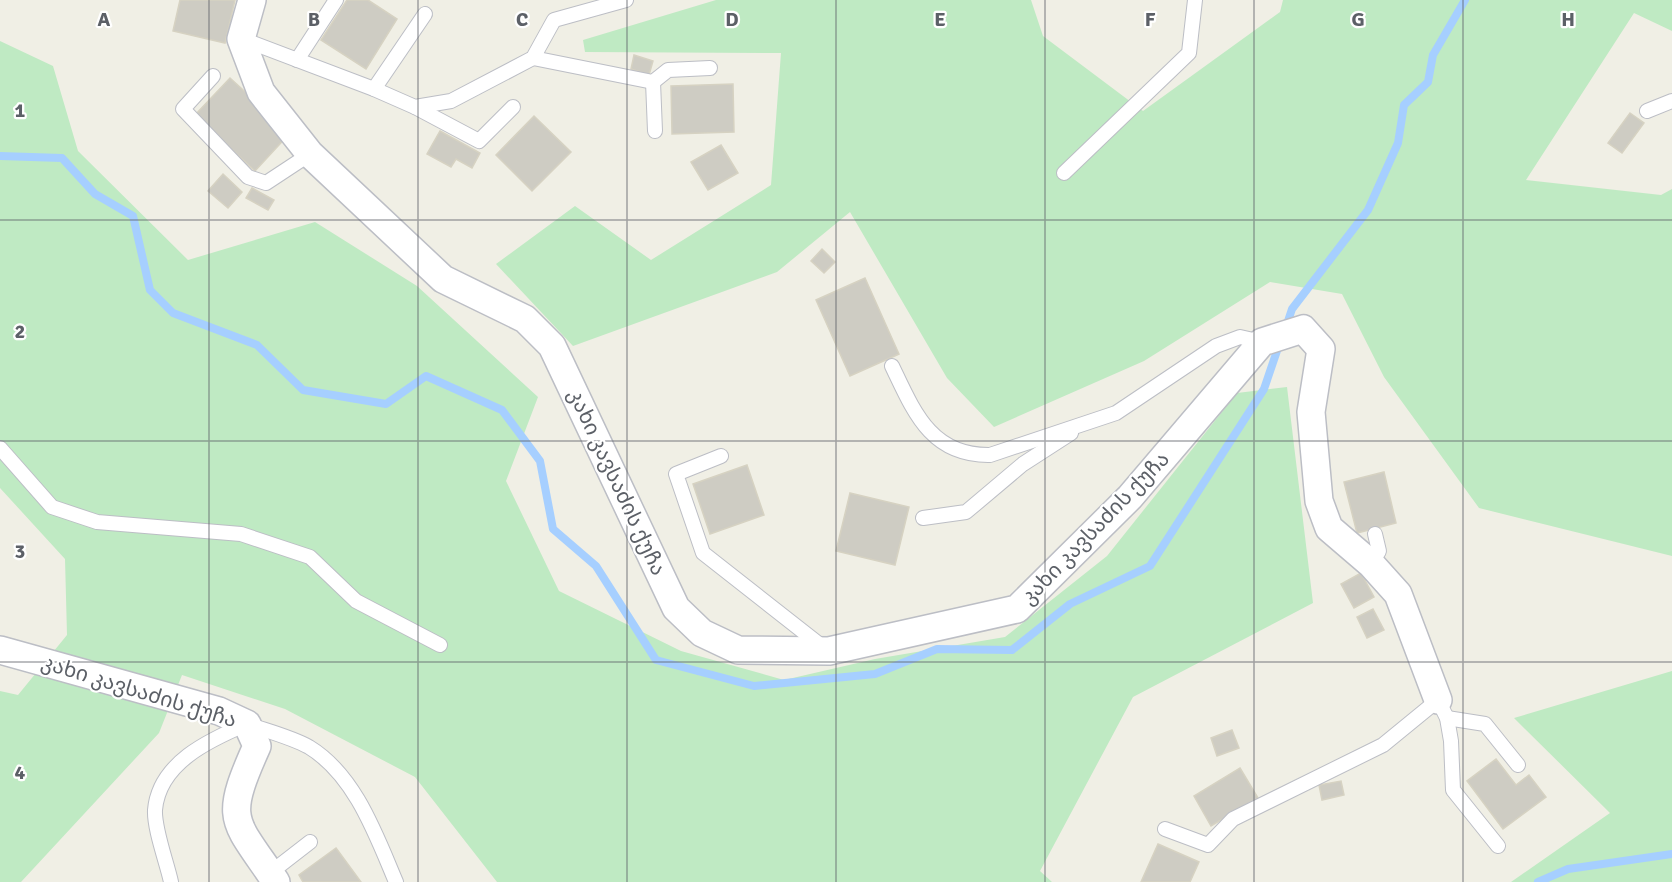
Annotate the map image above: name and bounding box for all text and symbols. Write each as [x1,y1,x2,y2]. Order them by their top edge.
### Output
text: A [98,7,111,32]
text: B [308,7,320,32]
text: C [516,7,528,32]
text: D [725,7,739,32]
text: E [934,7,946,32]
text: F [1145,7,1156,32]
text: G [1351,7,1365,32]
text: H [1561,7,1575,32]
text: 1 [15,98,26,123]
text: 2 [15,319,25,344]
street label: კახი კავსაძის ქუჩა [562,385,672,579]
street label: კახი კავსაძის ქუჩა [1015,446,1175,610]
text: 3 [15,539,25,564]
street label: კახი კავსაძის ქუჩა [38,649,240,733]
text: 4 [15,760,26,785]

